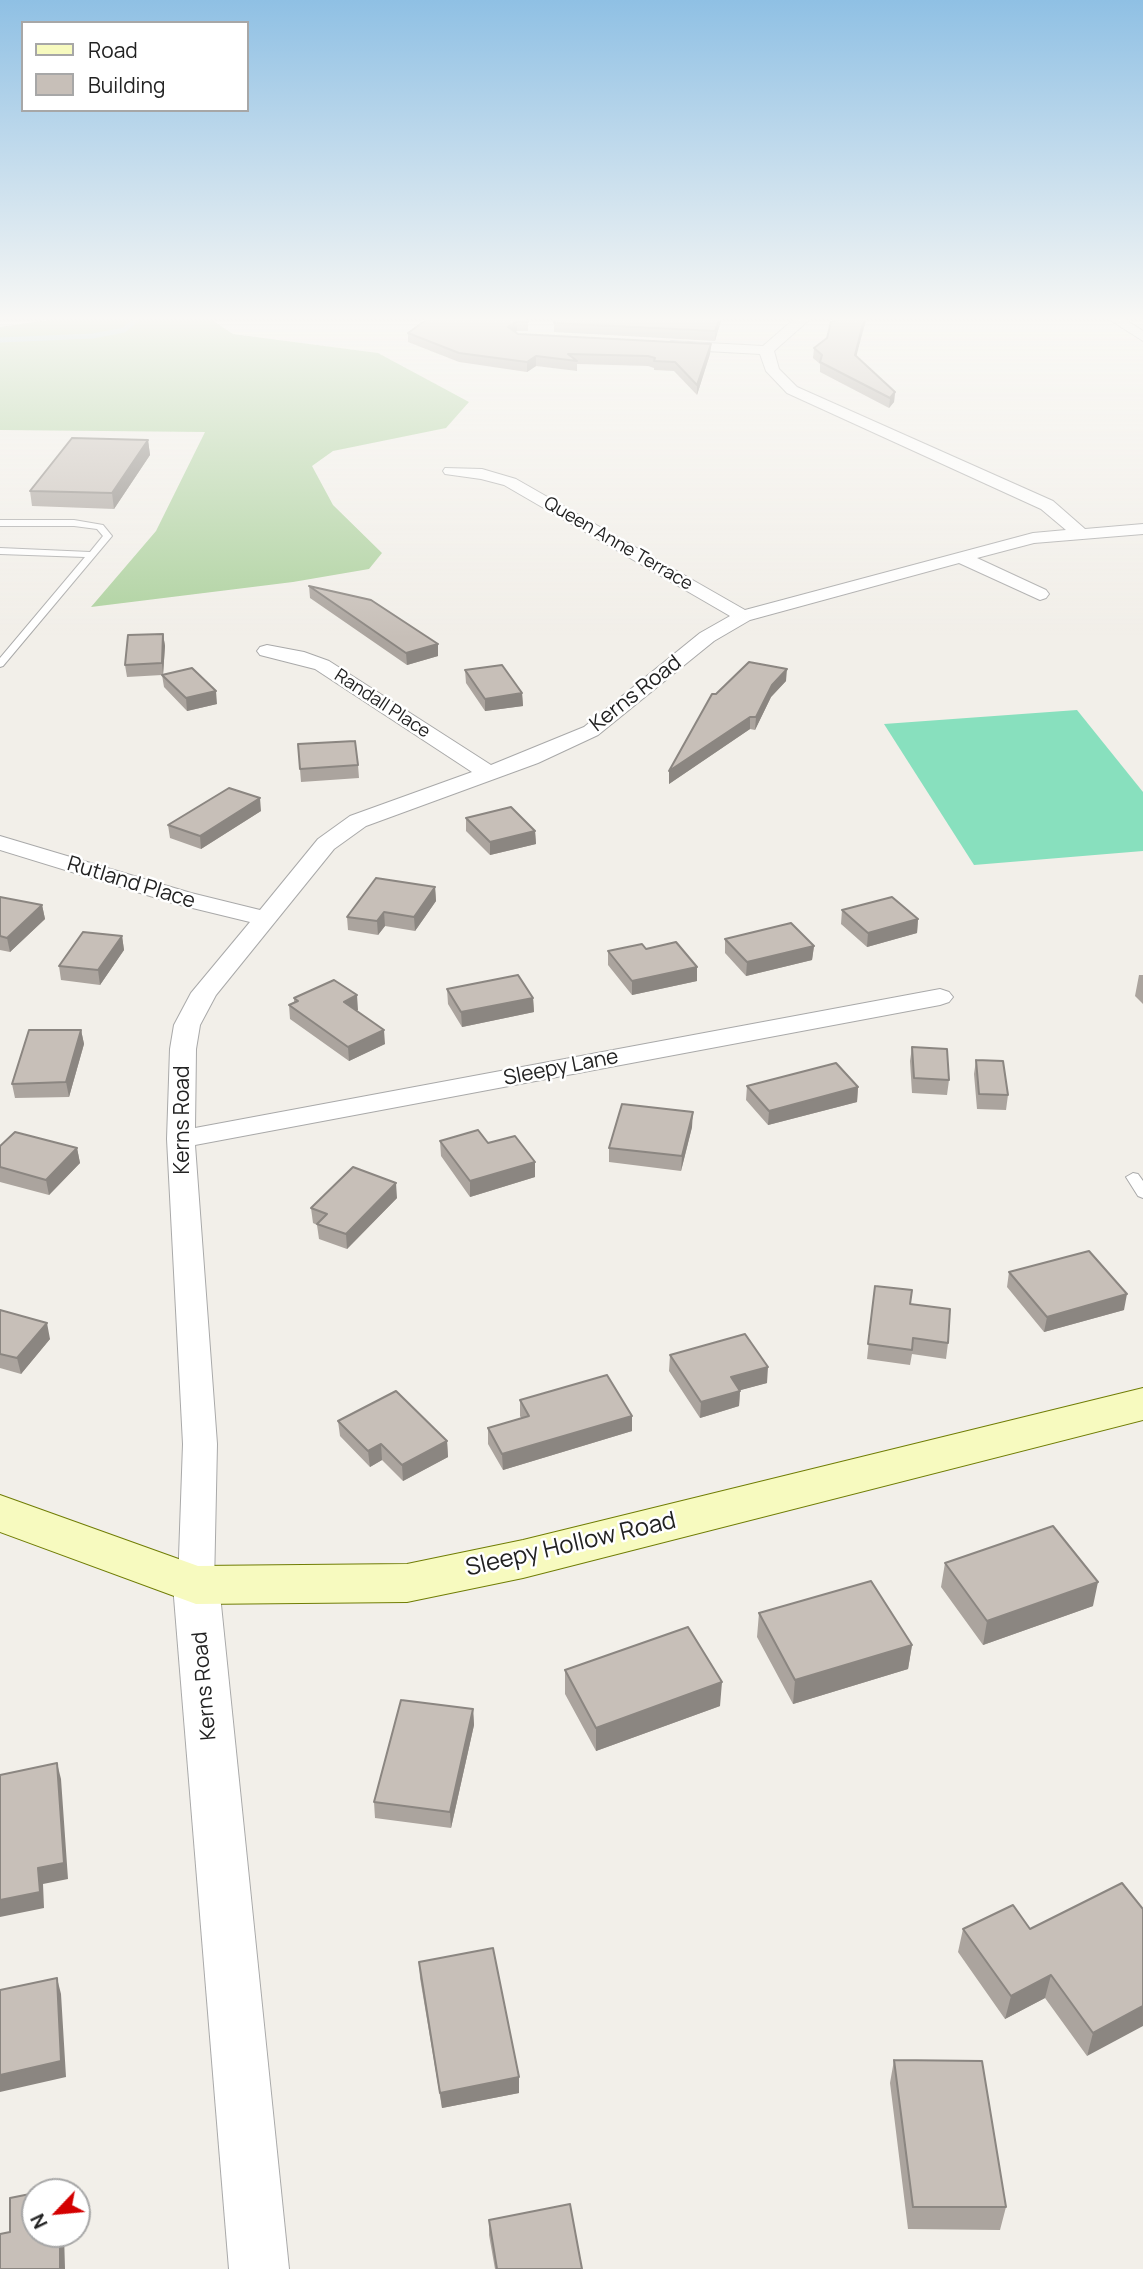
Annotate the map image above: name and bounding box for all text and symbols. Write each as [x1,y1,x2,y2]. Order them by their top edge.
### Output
legend [21,21,248,112]
text: Road [88,36,138,64]
text: Building [88,71,165,99]
street label: Queen Anne Terrace [540,493,696,595]
street label: Kerns Road [585,651,687,737]
street label: Randall Place [330,665,434,743]
street label: Rutland Place [64,852,198,914]
street label: Sleepy Lane [501,1045,621,1091]
street label: Kerns Road [170,1066,196,1174]
street label: Sleepy Hollow Road [463,1507,679,1583]
street label: Kerns Road [188,1631,222,1741]
north arrow [21,2178,91,2248]
text: N [24,2209,54,2233]

